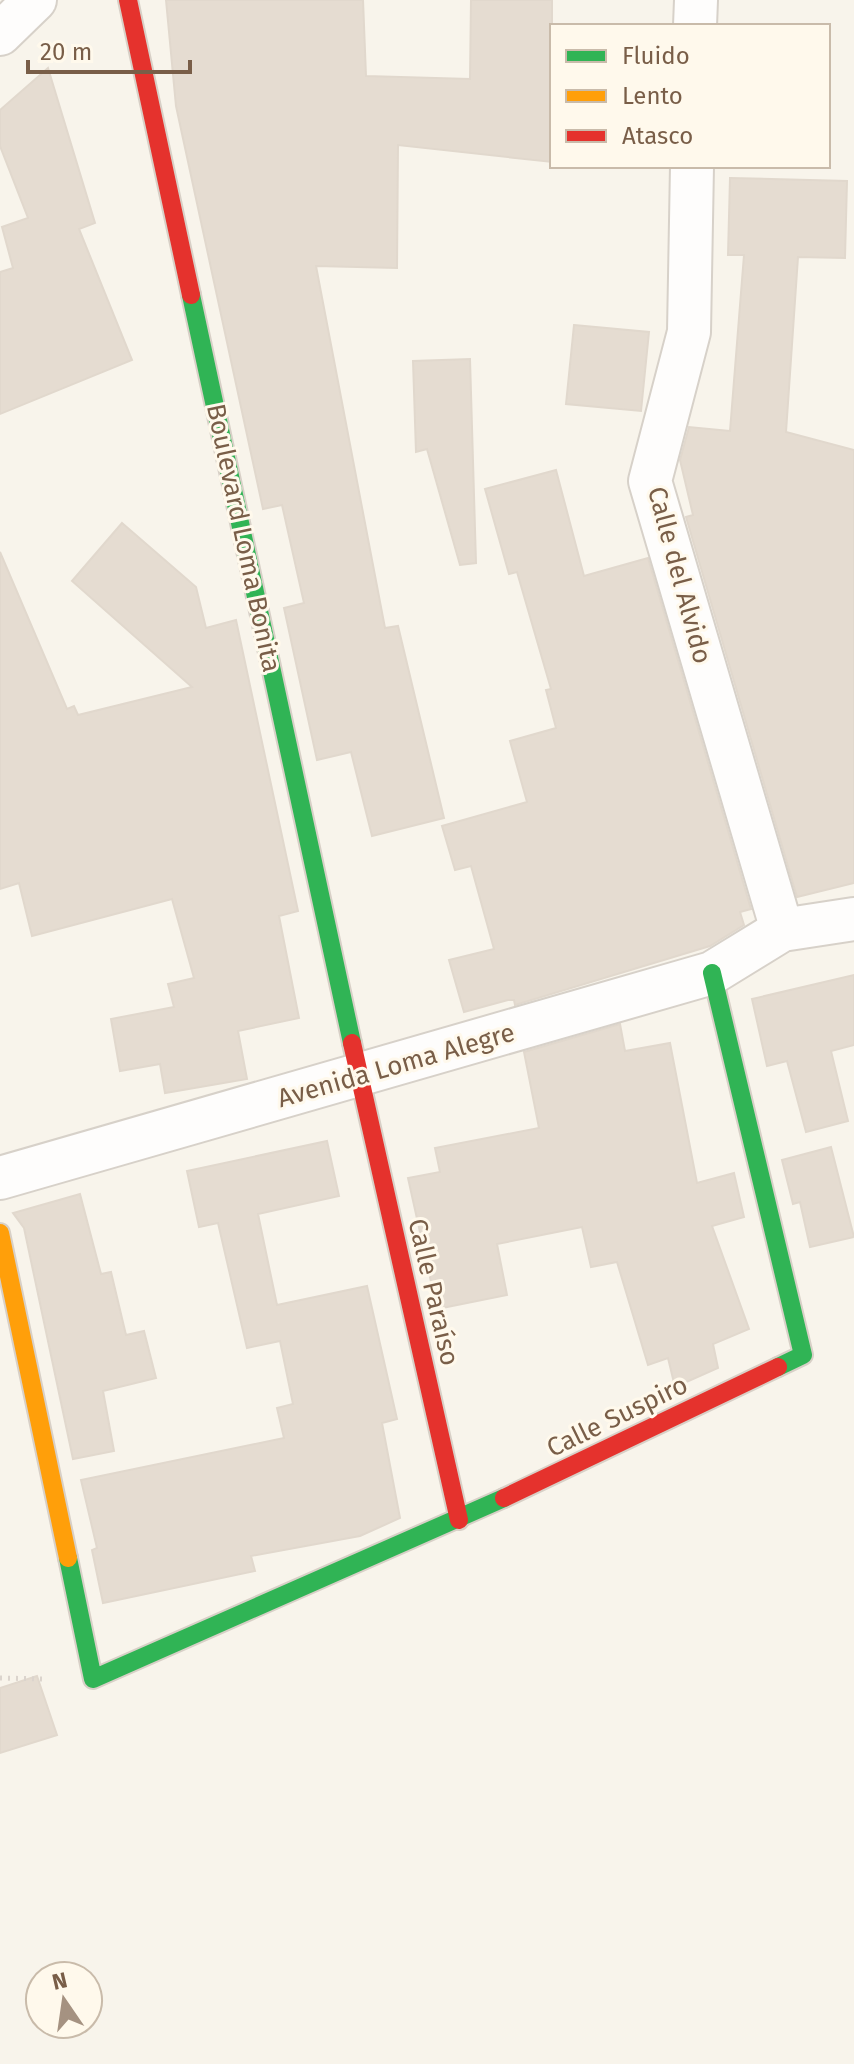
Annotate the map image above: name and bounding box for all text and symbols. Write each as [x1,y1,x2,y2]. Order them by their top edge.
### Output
scale bar [28,24,190,74]
legend [550,24,830,168]
text: 20 m [40,38,92,66]
text: Fluido [622,42,690,70]
text: Lento [622,82,683,110]
text: Atasco [622,122,693,150]
street label: Boulevard Loma Bonita [200,401,287,675]
street label: Calle del Alvido [641,483,718,667]
street label: Avenida Loma Alegre [274,1017,518,1114]
street label: Calle Paraíso [402,1215,465,1369]
street label: Calle Suspiro [542,1369,693,1464]
north arrow [24,1960,104,2040]
text: N [49,1966,70,1996]

